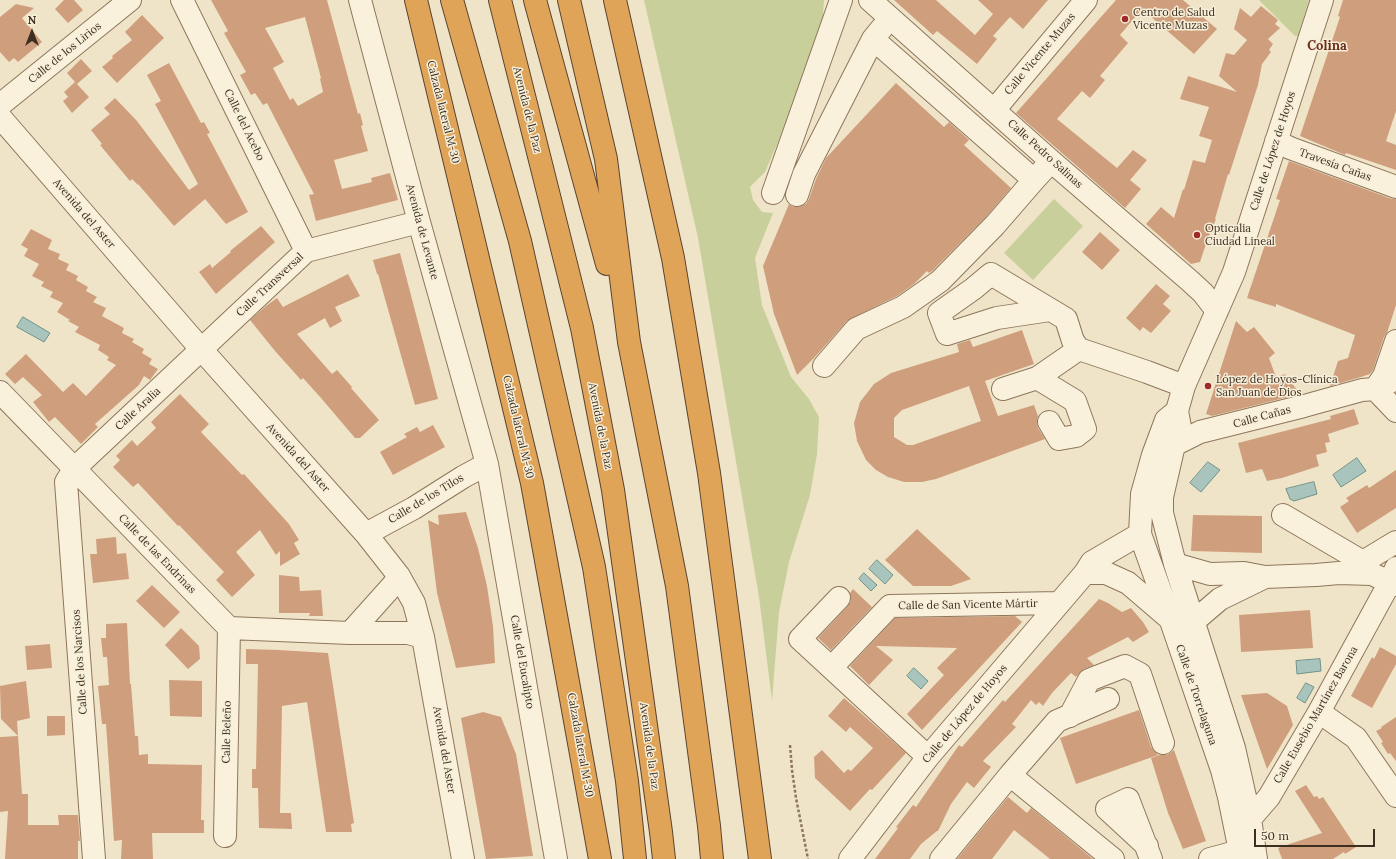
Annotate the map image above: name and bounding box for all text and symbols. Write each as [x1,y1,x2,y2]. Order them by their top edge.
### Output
place label: Centro de Salud Vicente Muzas [1133,6,1215,32]
street label: Calle Vicente Muzas [1002,10,1078,98]
north arrow [12,12,52,52]
text: N [28,13,36,27]
marker: Centro de Salud Vicente Muzas [1120,14,1130,24]
street label: Calle de los Lirios [26,20,104,86]
district label: Colina [1307,38,1347,54]
street label: Calzada lateral M-30 [424,59,462,165]
street label: Avenida de la Paz [510,66,544,154]
street label: Calle del Acebo [221,87,267,163]
street label: Calle de López de Hoyos [1247,90,1299,212]
street label: Calle Pedro Salinas [1005,117,1085,191]
street label: Travesía Cañas [1297,146,1373,184]
street label: Avenida del Aster [50,176,118,252]
street label: Avenida de Levante [403,183,441,281]
place label: Opticalia Ciudad Lineal [1205,222,1275,248]
marker: Opticalia Ciudad Lineal [1192,230,1202,240]
street label: Calle Transversal [234,250,306,320]
place label: López de Hoyos-Clínica San Juan de Dios [1216,373,1338,399]
street label: Calzada lateral M-30 [500,374,536,480]
marker: López de Hoyos-Clínica San Juan de Dios [1203,381,1213,391]
street label: Avenida de la Paz [585,382,615,470]
street label: Calle Aralia [113,385,163,433]
street label: Calle Cañas [1232,403,1292,431]
street label: Avenida del Aster [264,421,332,495]
street label: Calle de los Tilos [386,471,466,527]
street label: Calle de las Endrinas [116,511,198,597]
street label: Calle de San Vicente Mártir [898,597,1038,613]
street label: Calle de los Narcisos [70,609,90,715]
street label: Calle del Eucalipto [507,614,537,710]
street label: Calle de Torrelaguna [1173,643,1219,747]
street label: Calle Eusebio Martínez Barona [1271,644,1361,786]
street label: Calle de López de Hoyos [920,662,1010,766]
street label: Calzada lateral M-30 [564,692,596,798]
street label: Calle Beleño [220,700,234,764]
street label: Avenida de la Paz [636,702,662,790]
street label: Avenida del Aster [430,705,458,795]
scale bar [1256,821,1377,847]
text: 50 m [1261,828,1289,843]

